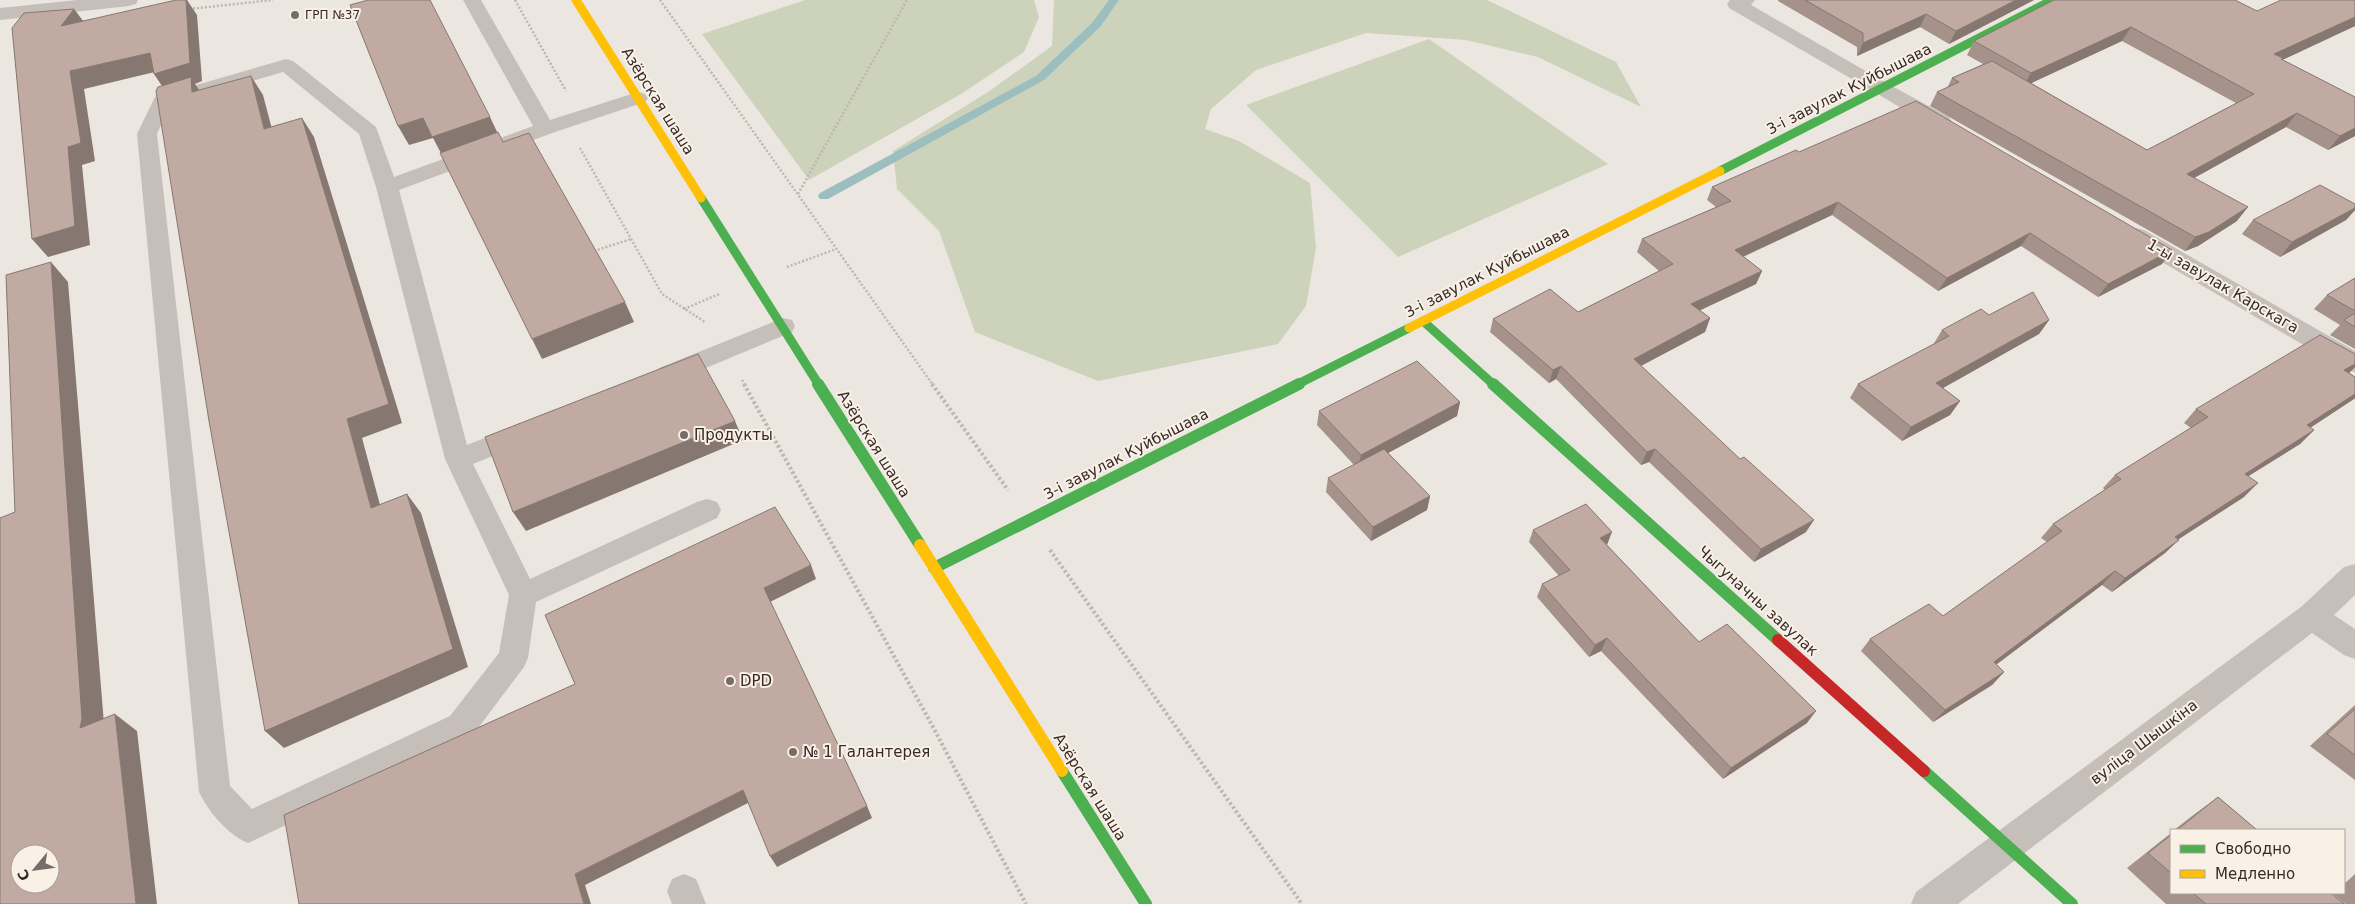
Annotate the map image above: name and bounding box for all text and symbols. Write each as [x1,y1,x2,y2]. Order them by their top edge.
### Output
place label: ГРП №37 [305,8,360,22]
marker: ГРП №37 [289,9,301,21]
street label: 3-і завулак Куйбышава [1764,40,1934,138]
street label: Азёрская шаша [618,44,698,158]
street label: 3-і завулак Куйбышава [1402,223,1572,321]
street label: 1-ы завулак Карскага [2144,235,2302,337]
street label: Азёрская шаша [834,387,914,501]
street label: 3-і завулак Куйбышава [1041,405,1211,503]
place label: Продукты [694,426,773,444]
marker: Продукты [678,429,690,441]
street label: Чыгуначны завулак [1694,542,1822,660]
place label: DPD [740,672,772,690]
marker: DPD [724,675,736,687]
street label: вуліца Шышкіна [2087,696,2201,788]
street label: Азёрская шаша [1050,730,1130,844]
place label: № 1 Галантерея [803,743,930,761]
marker: № 1 Галантерея [787,746,799,758]
legend [2170,829,2345,894]
text: Свободно [2215,840,2291,858]
north arrow [10,844,60,894]
text: Медленно [2215,865,2295,883]
text: С [14,867,33,884]

